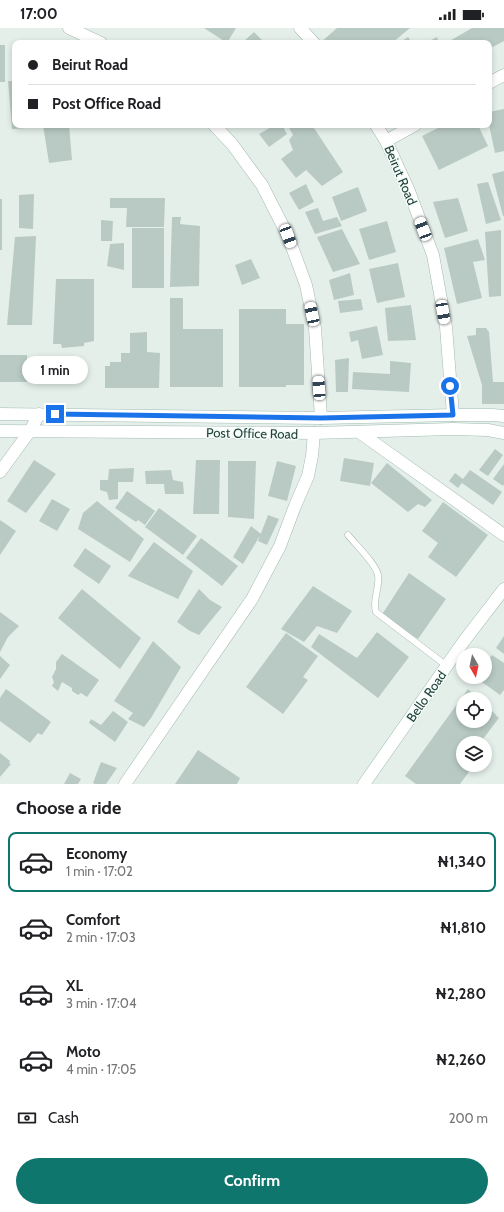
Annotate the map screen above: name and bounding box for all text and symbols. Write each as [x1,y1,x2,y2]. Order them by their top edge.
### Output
text: 17:00 [20,5,58,23]
text: Beirut Road [52,56,128,74]
text: Post Office Road [52,95,161,113]
street label: Beirut Road [381,143,421,207]
car [413,216,433,242]
car [278,223,298,249]
car [435,299,451,325]
car [304,301,320,327]
callout: 1 min [22,356,88,384]
text: 1 min [40,362,70,378]
car [312,376,326,400]
route start [441,377,459,395]
route end [46,405,64,423]
street label: Post Office Road [206,424,298,442]
north arrow [456,648,492,684]
map controls [456,648,492,772]
street label: Bello Road [403,667,449,725]
button: locate [456,692,492,728]
button: layers [456,736,492,772]
text: Choose a ride [16,797,121,819]
icon: car [18,844,54,880]
text: Economy [66,845,127,863]
text: ₦1,340 [437,853,486,871]
text: 1 min · 17:02 [66,863,133,879]
icon: car [18,910,54,946]
text: Comfort [66,911,120,929]
text: ₦1,810 [440,919,486,937]
text: 2 min · 17:03 [66,929,136,945]
icon: car [18,976,54,1012]
text: XL [66,977,83,995]
text: ₦2,280 [435,985,486,1003]
text: 3 min · 17:04 [66,995,136,1011]
icon: car [18,1042,54,1078]
text: Moto [66,1043,100,1061]
text: ₦2,260 [436,1051,486,1069]
text: 4 min · 17:05 [66,1061,136,1077]
icon: cash [16,1107,38,1129]
text: Cash [48,1109,79,1127]
text: 200 m [449,1110,488,1126]
button: Confirm [16,1158,488,1204]

